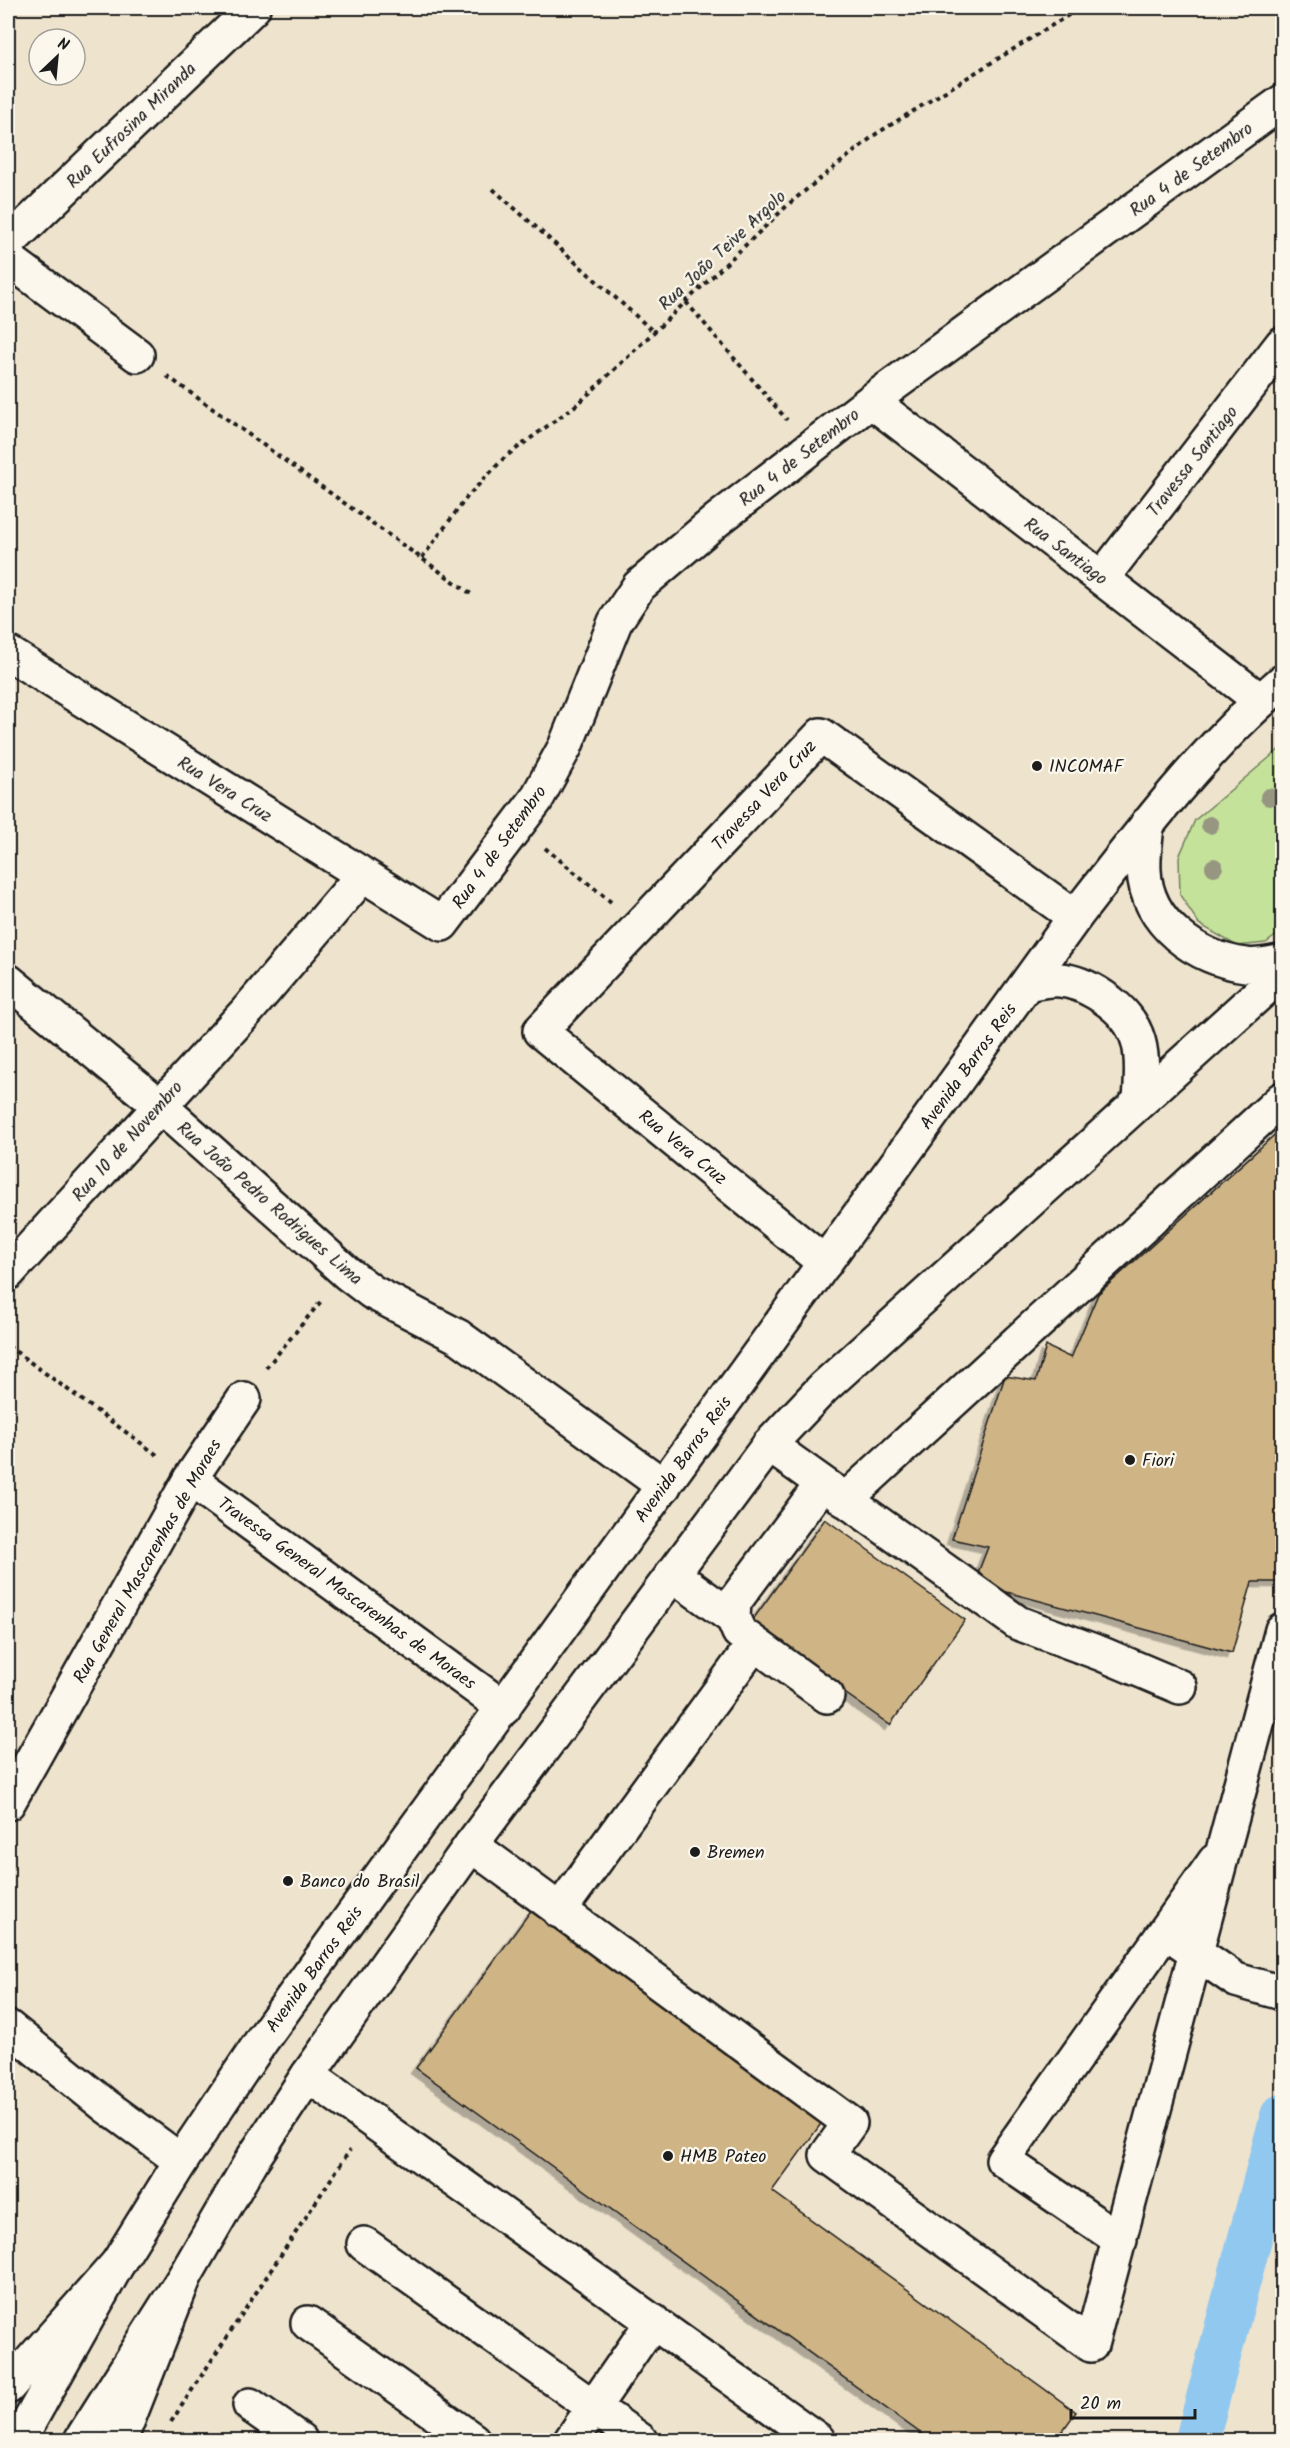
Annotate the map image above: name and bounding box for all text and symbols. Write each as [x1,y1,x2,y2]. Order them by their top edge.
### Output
north arrow [27,27,87,87]
text: N [53,31,73,58]
street label: Rua Eufrosina Miranda [60,56,204,196]
street label: Rua 4 de Setembro [1124,115,1260,225]
street label: Rua João Teive Argolo [652,184,794,318]
street label: Travessa Santiago [1140,400,1246,524]
street label: Rua 4 de Setembro [733,402,867,515]
street label: Rua Santiago [1017,511,1113,594]
street label: Travessa Vera Cruz [706,734,825,858]
street label: Rua Vera Cruz [171,750,278,831]
place label: INCOMAF [1049,753,1125,782]
marker: INCOMAF [1030,759,1044,773]
street label: Rua 4 de Setembro [445,780,555,916]
street label: Avenida Barros Reis [913,997,1025,1136]
street label: Rua 10 de Novembro [66,1075,191,1209]
street label: Rua Vera Cruz [631,1103,733,1193]
street label: Rua João Pedro Rodrigues Lima [170,1115,369,1293]
street label: Avenida Barros Reis [628,1390,740,1529]
street label: Rua General Mascarenhas de Moraes [66,1434,230,1689]
place label: Fiori [1142,1447,1175,1476]
marker: Fiori [1123,1453,1137,1467]
street label: Travessa General Mascarenhas de Moraes [211,1490,482,1698]
place label: Bremen [707,1839,765,1868]
marker: Bremen [688,1845,702,1859]
place label: Banco do Brasil [300,1868,420,1897]
marker: Banco do Brasil [281,1874,295,1888]
street label: Avenida Barros Reis [259,1900,371,2039]
place label: HMB Pateo [680,2143,766,2172]
marker: HMB Pateo [661,2149,675,2163]
scale bar [1071,2382,1196,2420]
text: 20 m [1080,2390,1121,2419]

